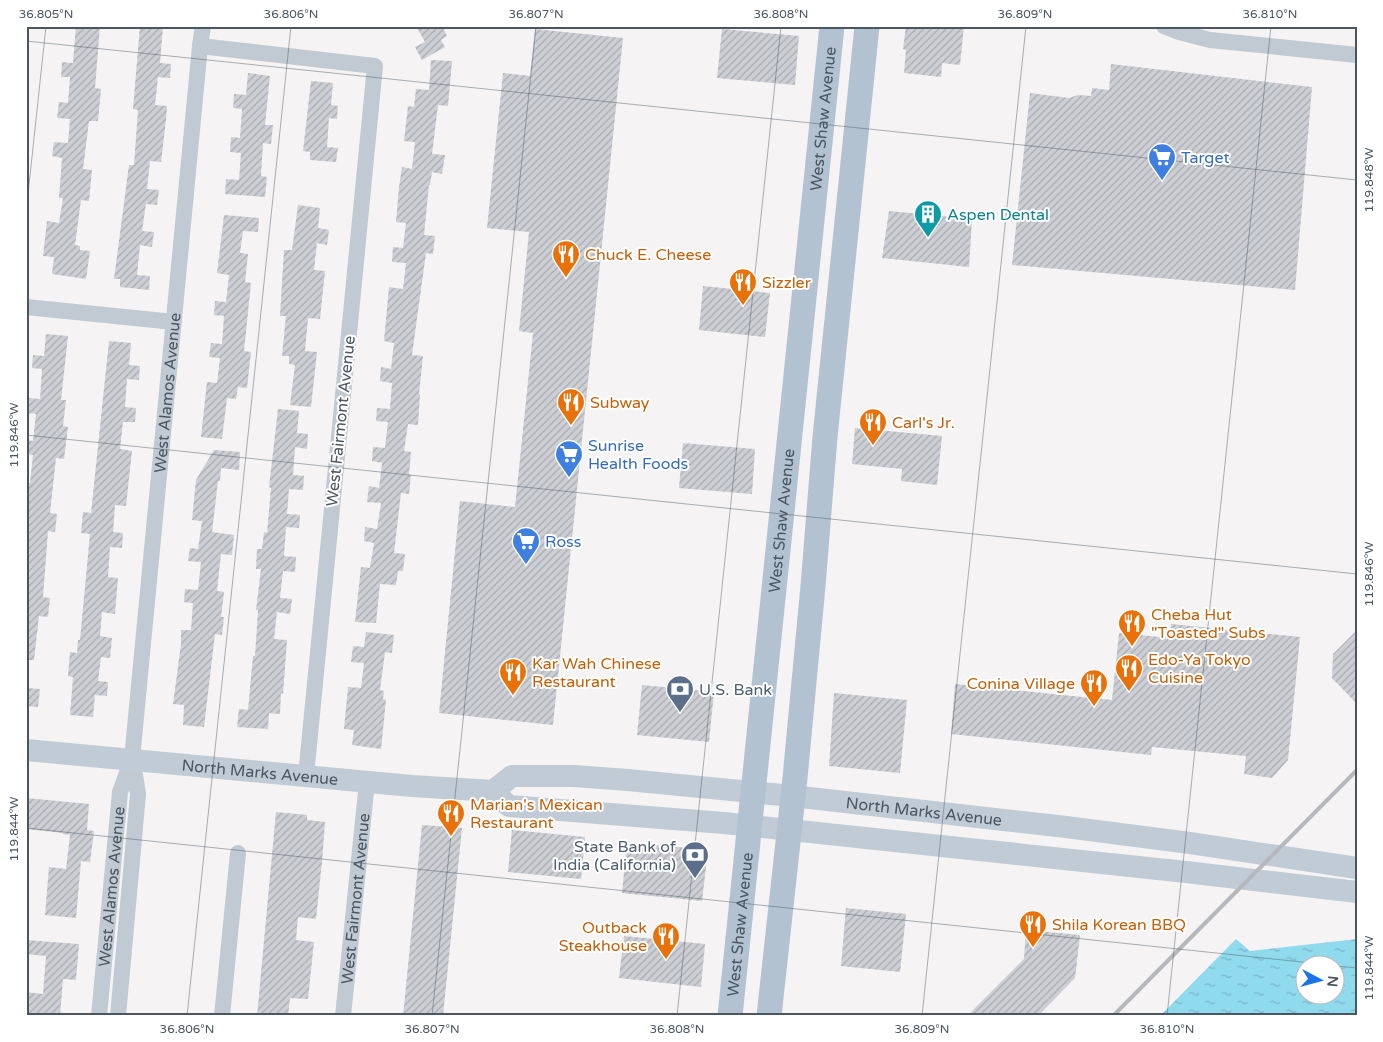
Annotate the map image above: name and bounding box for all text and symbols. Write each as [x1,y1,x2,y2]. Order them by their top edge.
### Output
text: 36.805°N [19,7,73,21]
text: 36.806°N [264,7,318,21]
text: 36.807°N [508,7,564,21]
text: 36.808°N [754,7,808,21]
text: 36.809°N [998,7,1052,21]
text: 36.810°N [1243,7,1297,21]
street label: West Shaw Avenue [806,46,841,192]
supermarket icon: Target [1147,142,1177,181]
place label: Target [1181,148,1230,168]
text: 119.848°W [1362,148,1376,212]
building icon: Aspen Dental [913,199,943,238]
place label: Aspen Dental [947,205,1049,225]
restaurant icon: Chuck E. Cheese [551,239,581,278]
place label: Chuck E. Cheese [585,245,711,265]
restaurant icon: Sizzler [728,267,758,306]
place label: Sizzler [762,273,812,293]
street label: West Alamos Avenue [150,312,186,474]
street label: West Fairmont Avenue [322,335,360,507]
restaurant icon: Subway [556,387,586,426]
place label: Subway [590,393,650,413]
text: 119.846°W [7,403,21,467]
restaurant icon: Carl's Jr. [858,407,888,446]
place label: Carl's Jr. [892,413,955,433]
place label: Sunrise Health Foods [588,436,688,474]
supermarket icon: Sunrise Health Foods [554,439,584,478]
street label: West Shaw Avenue [765,448,799,594]
supermarket icon: Ross [511,526,541,565]
place label: Ross [545,532,581,552]
text: 119.846°W [1362,542,1376,606]
place label: Cheba Hut "Toasted" Subs [1151,605,1266,643]
restaurant icon: Cheba Hut "Toasted" Subs [1117,608,1147,647]
place label: Edo-Ya Tokyo Cuisine [1148,650,1251,688]
restaurant icon: Edo-Ya Tokyo Cuisine [1114,653,1144,692]
place label: Kar Wah Chinese Restaurant [532,654,661,692]
restaurant icon: Kar Wah Chinese Restaurant [498,657,528,696]
restaurant icon: Conina Village [1079,668,1109,707]
bank icon: U.S. Bank [665,674,695,713]
place label: Conina Village [967,674,1075,694]
place label: U.S. Bank [699,680,772,700]
street label: North Marks Avenue [181,756,339,790]
street label: North Marks Avenue [845,793,1003,831]
place label: Marian's Mexican Restaurant [470,795,603,833]
text: 119.844°W [7,797,21,861]
restaurant icon: Marian's Mexican Restaurant [436,798,466,837]
street label: West Alamos Avenue [95,806,130,968]
street label: West Fairmont Avenue [337,812,375,985]
place label: State Bank of India (California) [553,837,677,875]
bank icon: State Bank of India (California) [680,840,710,879]
street label: West Shaw Avenue [723,851,758,998]
restaurant icon: Shila Korean BBQ [1018,909,1048,948]
place label: Shila Korean BBQ [1052,915,1186,935]
place label: Outback Steakhouse [559,918,647,956]
restaurant icon: Outback Steakhouse [651,921,681,960]
text: 119.844°W [1362,936,1376,1000]
north arrow [1296,954,1346,1004]
text: N [1323,975,1341,988]
text: 36.806°N [160,1022,214,1036]
text: 36.807°N [404,1022,460,1036]
text: 36.808°N [650,1022,704,1036]
text: 36.809°N [895,1022,949,1036]
text: 36.810°N [1140,1022,1194,1036]

